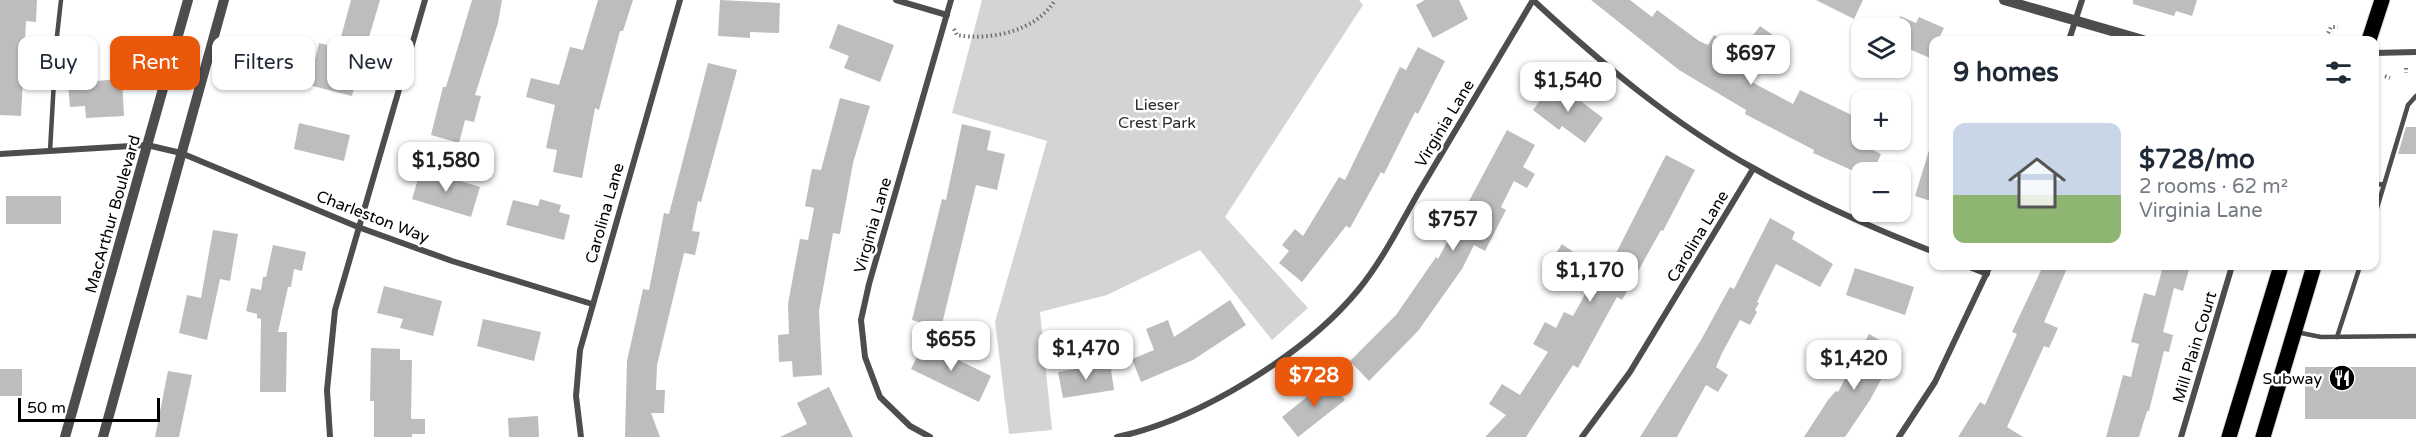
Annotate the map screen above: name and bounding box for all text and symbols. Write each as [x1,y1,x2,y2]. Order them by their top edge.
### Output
map controls [1851,18,1911,222]
button: layers [1851,18,1911,78]
pin: $697 [1715,35,1787,86]
chip: Buy [18,36,98,90]
chip: Rent [110,36,200,90]
chip: Filters [212,36,315,90]
chip: New [327,36,414,90]
text: $697 [1726,42,1776,66]
icon: filters [2322,56,2355,89]
text: 9 homes [1953,57,2059,88]
pin: $1,540 [1519,62,1617,113]
text: $1,540 [1534,69,1602,93]
street label: Virginia Lane [1411,76,1479,171]
button: + [1851,90,1911,150]
park label: Lieser Crest Park [1118,95,1196,133]
street label: MacArthur Boulevard [81,133,145,296]
pin: $1,580 [397,142,495,193]
text: $728/mo [2139,144,2255,175]
icon: home [2001,147,2073,219]
text: $1,580 [412,149,480,173]
street label: Carolina Lane [581,161,629,266]
button: − [1851,162,1911,222]
street label: Virginia Lane [850,175,896,276]
text: 2 rooms · 62 m² [2139,175,2288,199]
street label: Charleston Way [313,186,432,248]
street label: Carolina Lane [1663,187,1733,286]
text: Virginia Lane [2139,199,2262,223]
pin: $757 [1417,201,1489,252]
text: $757 [1428,208,1478,232]
pin: $1,170 [1541,252,1639,303]
text: $1,170 [1556,259,1624,283]
street label: Mill Plain Court [2169,289,2221,405]
pin: $655 [915,321,987,372]
text: $655 [926,328,976,352]
pin: $1,470 [1037,330,1135,381]
text: $1,470 [1052,337,1120,361]
pin: $1,420 [1805,340,1903,391]
text: $1,420 [1820,347,1888,371]
pin: $728 [1278,357,1350,408]
restaurant icon: Subway [2327,363,2357,393]
text: $728 [1289,364,1339,388]
place label: Subway [2263,369,2322,389]
scale bar [18,395,160,422]
text: 50 m [27,398,66,418]

